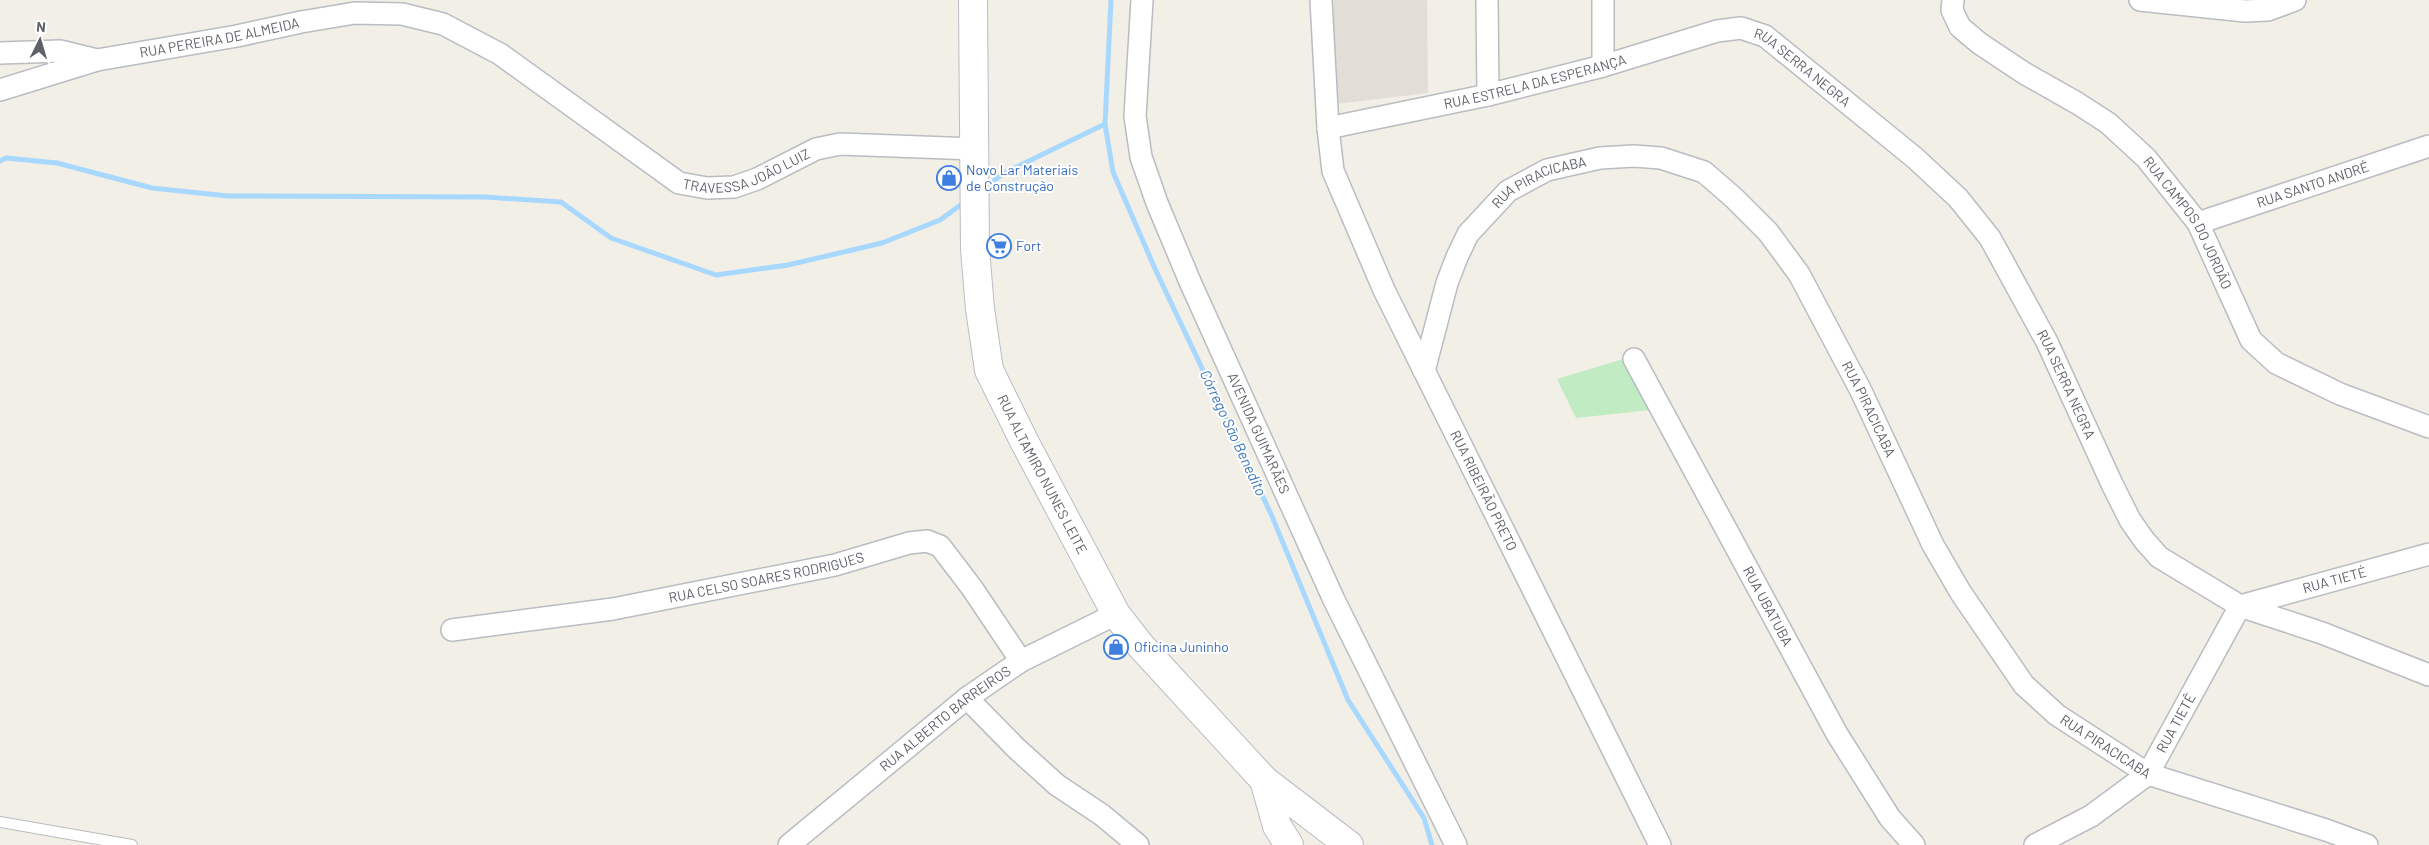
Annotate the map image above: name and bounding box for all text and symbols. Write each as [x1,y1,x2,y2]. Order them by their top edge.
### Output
street label: RUA PEREIRA DE ALMEIDA [138,14,301,61]
north arrow [15,15,65,65]
text: N [36,18,47,35]
street label: RUA SERRA NEGRA [1752,24,1854,110]
street label: RUA ESTRELA DA ESPERANÇA [1442,50,1628,112]
street label: TRAVESSA JOÃO LUIZ [681,145,812,196]
street label: RUA PIRACICABA [1488,152,1588,211]
street label: RUA CAMPOS DO JORDÃO [2140,153,2236,292]
street label: RUA SANTO ANDRÉ [2254,158,2371,211]
place label: Novo Lar Materiais de Construção [966,161,1079,194]
shop icon: Novo Lar Materiais de Construção [936,165,962,191]
supermarket icon: Fort [986,233,1012,259]
place label: Fort [1016,237,1041,254]
street label: RUA SERRA NEGRA [2034,326,2099,442]
street label: RUA PIRACICABA [1839,358,1900,460]
water label: Córrego São Benedito [1197,367,1271,499]
street label: AVENIDA GUIMARÃES [1224,370,1294,496]
street label: RUA ALTAMIRO NUNES LEITE [994,392,1091,557]
street label: RUA RIBEIRÃO PRETO [1447,427,1521,553]
street label: RUA CELSO SOARES RODRIGUES [667,548,866,606]
street label: RUA UBATUBA [1740,563,1797,649]
street label: RUA TIETÉ [2301,563,2368,596]
shop icon: Oficina Juninho [1103,634,1129,660]
place label: Oficina Juninho [1134,638,1229,655]
street label: RUA ALBERTO BARREIROS [876,662,1014,775]
street label: RUA TIETÊ [2152,690,2199,756]
street label: RUA PIRACICABA [2057,711,2155,782]

